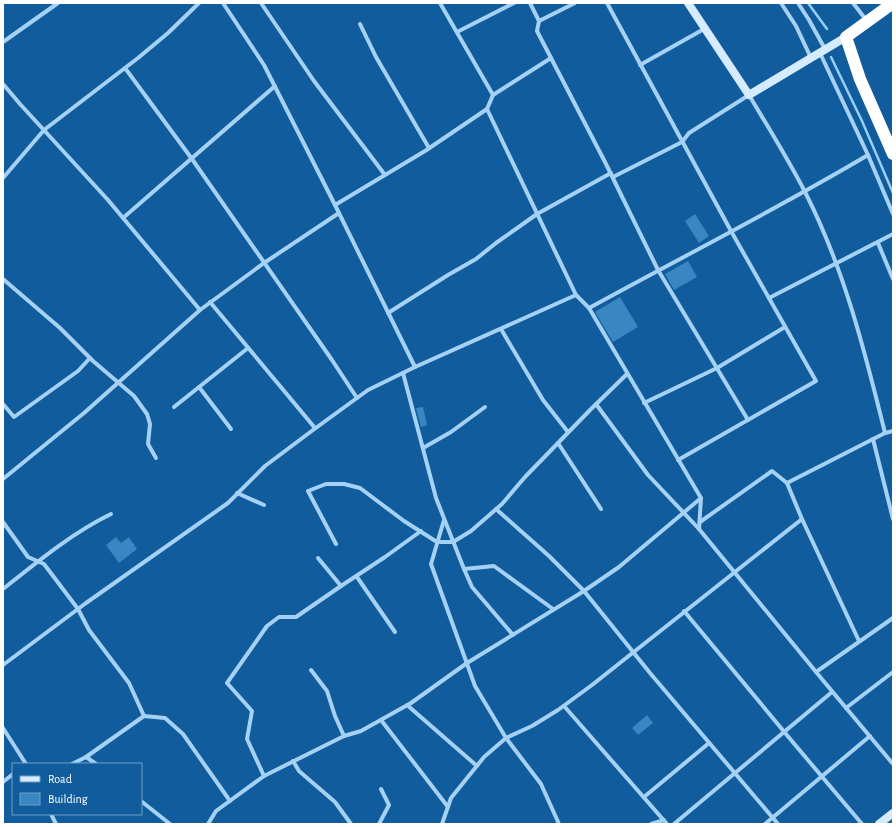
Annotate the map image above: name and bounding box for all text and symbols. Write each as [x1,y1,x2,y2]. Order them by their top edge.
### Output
legend [12,763,142,815]
text: Road [48,773,72,785]
text: Building [48,793,88,805]

